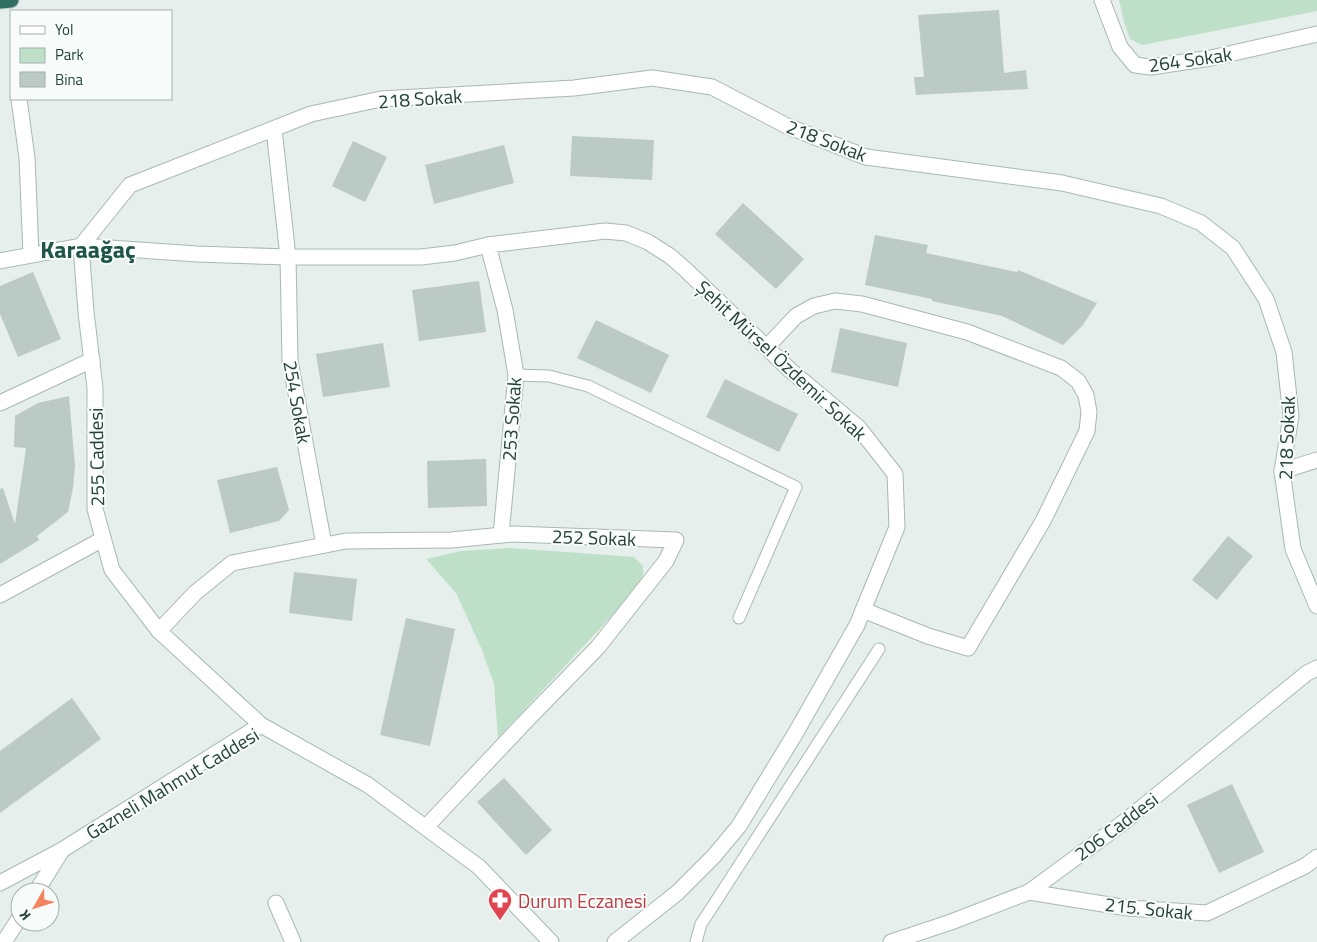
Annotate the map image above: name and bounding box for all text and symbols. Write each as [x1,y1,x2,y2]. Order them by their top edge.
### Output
legend [10,10,172,100]
text: Yol [55,18,73,41]
street label: 264 Sokak [1146,39,1234,79]
text: Park [55,43,84,66]
text: Bina [55,68,84,91]
street label: 218 Sokak [377,81,463,115]
street label: 218 Sokak [783,111,871,169]
district label: Karaağaç [40,231,136,267]
street label: Şehit Mürsel Özdemir Sokak [690,273,874,447]
street label: 254 Sokak [276,358,320,446]
street label: 253 Sokak [494,376,528,462]
street label: 218 Sokak [1270,395,1302,481]
street label: 255 Caddesi [81,407,111,507]
street label: 252 Sokak [551,521,637,553]
street label: Gazneli Mahmut Caddesi [80,720,264,846]
street label: 206 Caddesi [1068,785,1164,867]
north arrow [10,882,60,932]
place label: Durum Eczanesi [518,886,647,915]
pharmacy icon: Durum Eczanesi [487,887,513,921]
street label: 215. Sokak [1104,889,1194,927]
text: K [13,905,35,925]

